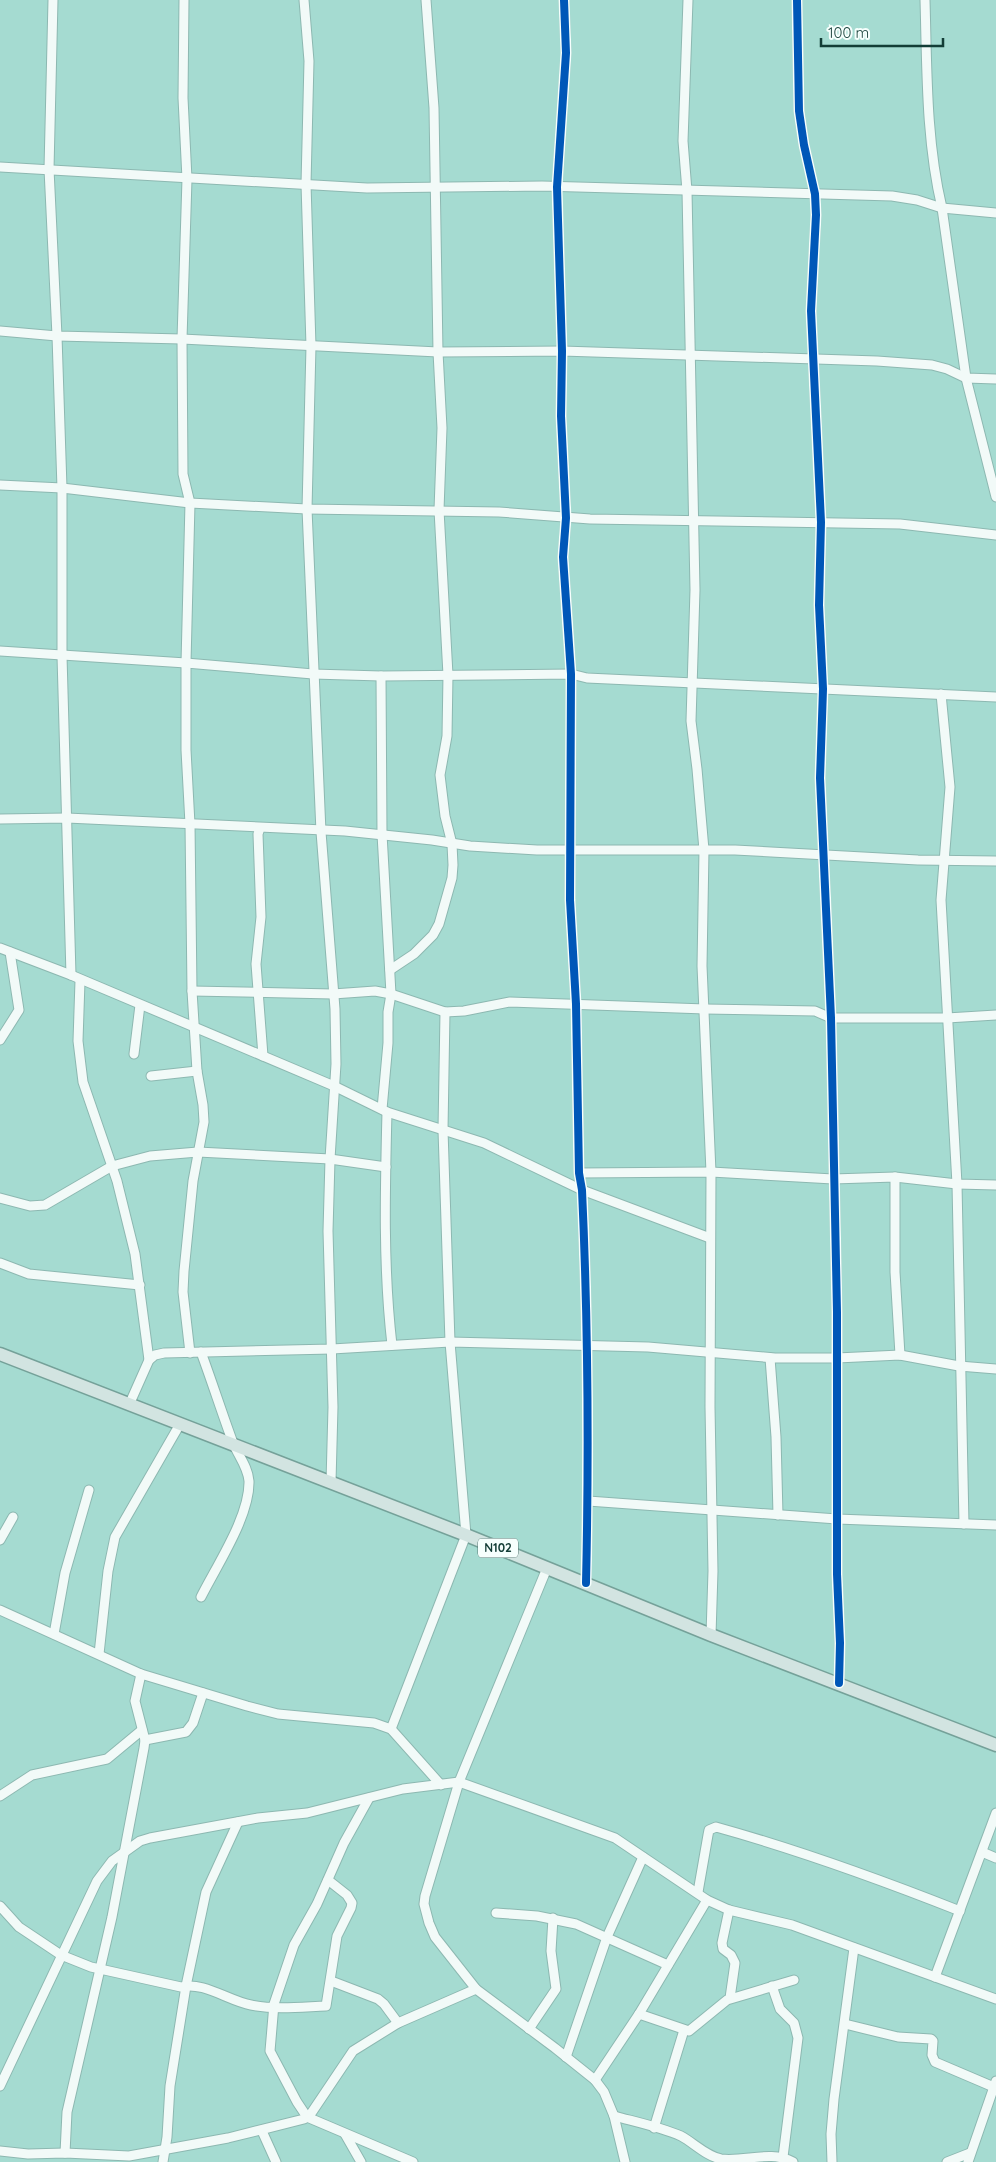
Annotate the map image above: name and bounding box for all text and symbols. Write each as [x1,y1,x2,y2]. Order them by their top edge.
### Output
scale bar [821,15,944,47]
text: 100 m [828,23,869,42]
road number: N102 [478,1539,518,1558]

